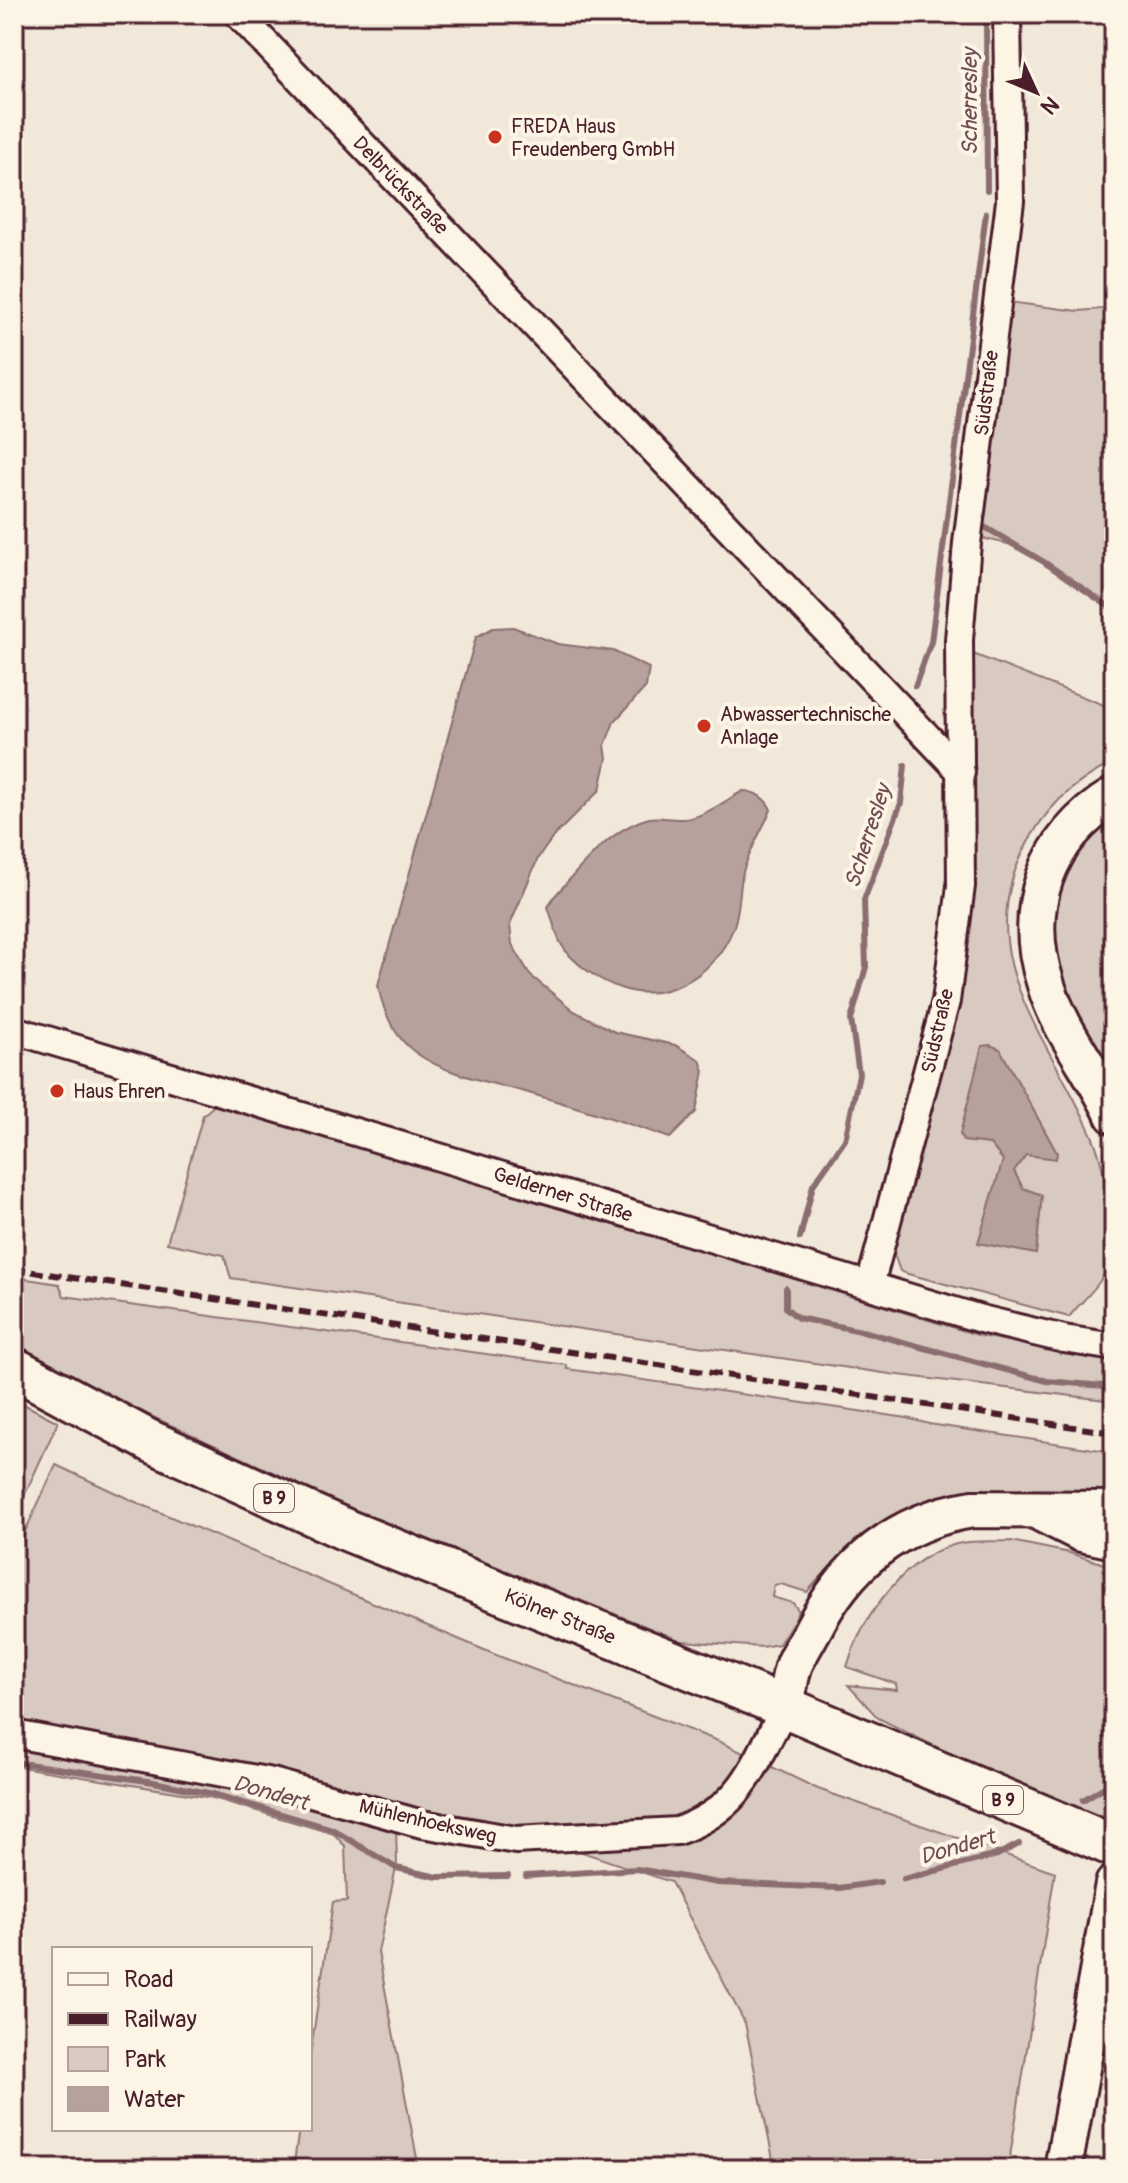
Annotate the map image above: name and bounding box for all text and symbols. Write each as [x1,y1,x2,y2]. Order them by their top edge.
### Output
water label: Scherresley [956,46,984,155]
north arrow [996,52,1076,132]
text: N [1034,90,1065,120]
place label: FREDA Haus Freudenberg GmbH [511,114,675,162]
marker: FREDA Haus Freudenberg GmbH [486,128,504,146]
street label: Delbrückstraße [347,131,454,240]
street label: Südstraße [969,349,1004,437]
place label: Abwassertechnische Anlage [720,702,891,750]
marker: Abwassertechnische Anlage [695,717,713,735]
water label: Scherresley [838,779,899,891]
street label: Südstraße [916,986,959,1076]
place label: Haus Ehren [73,1079,165,1104]
marker: Haus Ehren [48,1082,66,1100]
street label: Gelderner Straße [490,1161,636,1228]
road number: B 9 [254,1484,294,1512]
street label: Kölner Straße [501,1583,619,1650]
water label: Dondert [230,1769,313,1818]
road number: B 9 [983,1786,1023,1814]
street label: Mühlenhoeksweg [357,1794,499,1849]
water label: Dondert [917,1822,1000,1871]
legend [52,1947,312,2131]
text: Road [124,1965,174,1994]
text: Railway [124,2005,197,2034]
text: Park [124,2045,166,2074]
text: Water [124,2085,185,2114]

